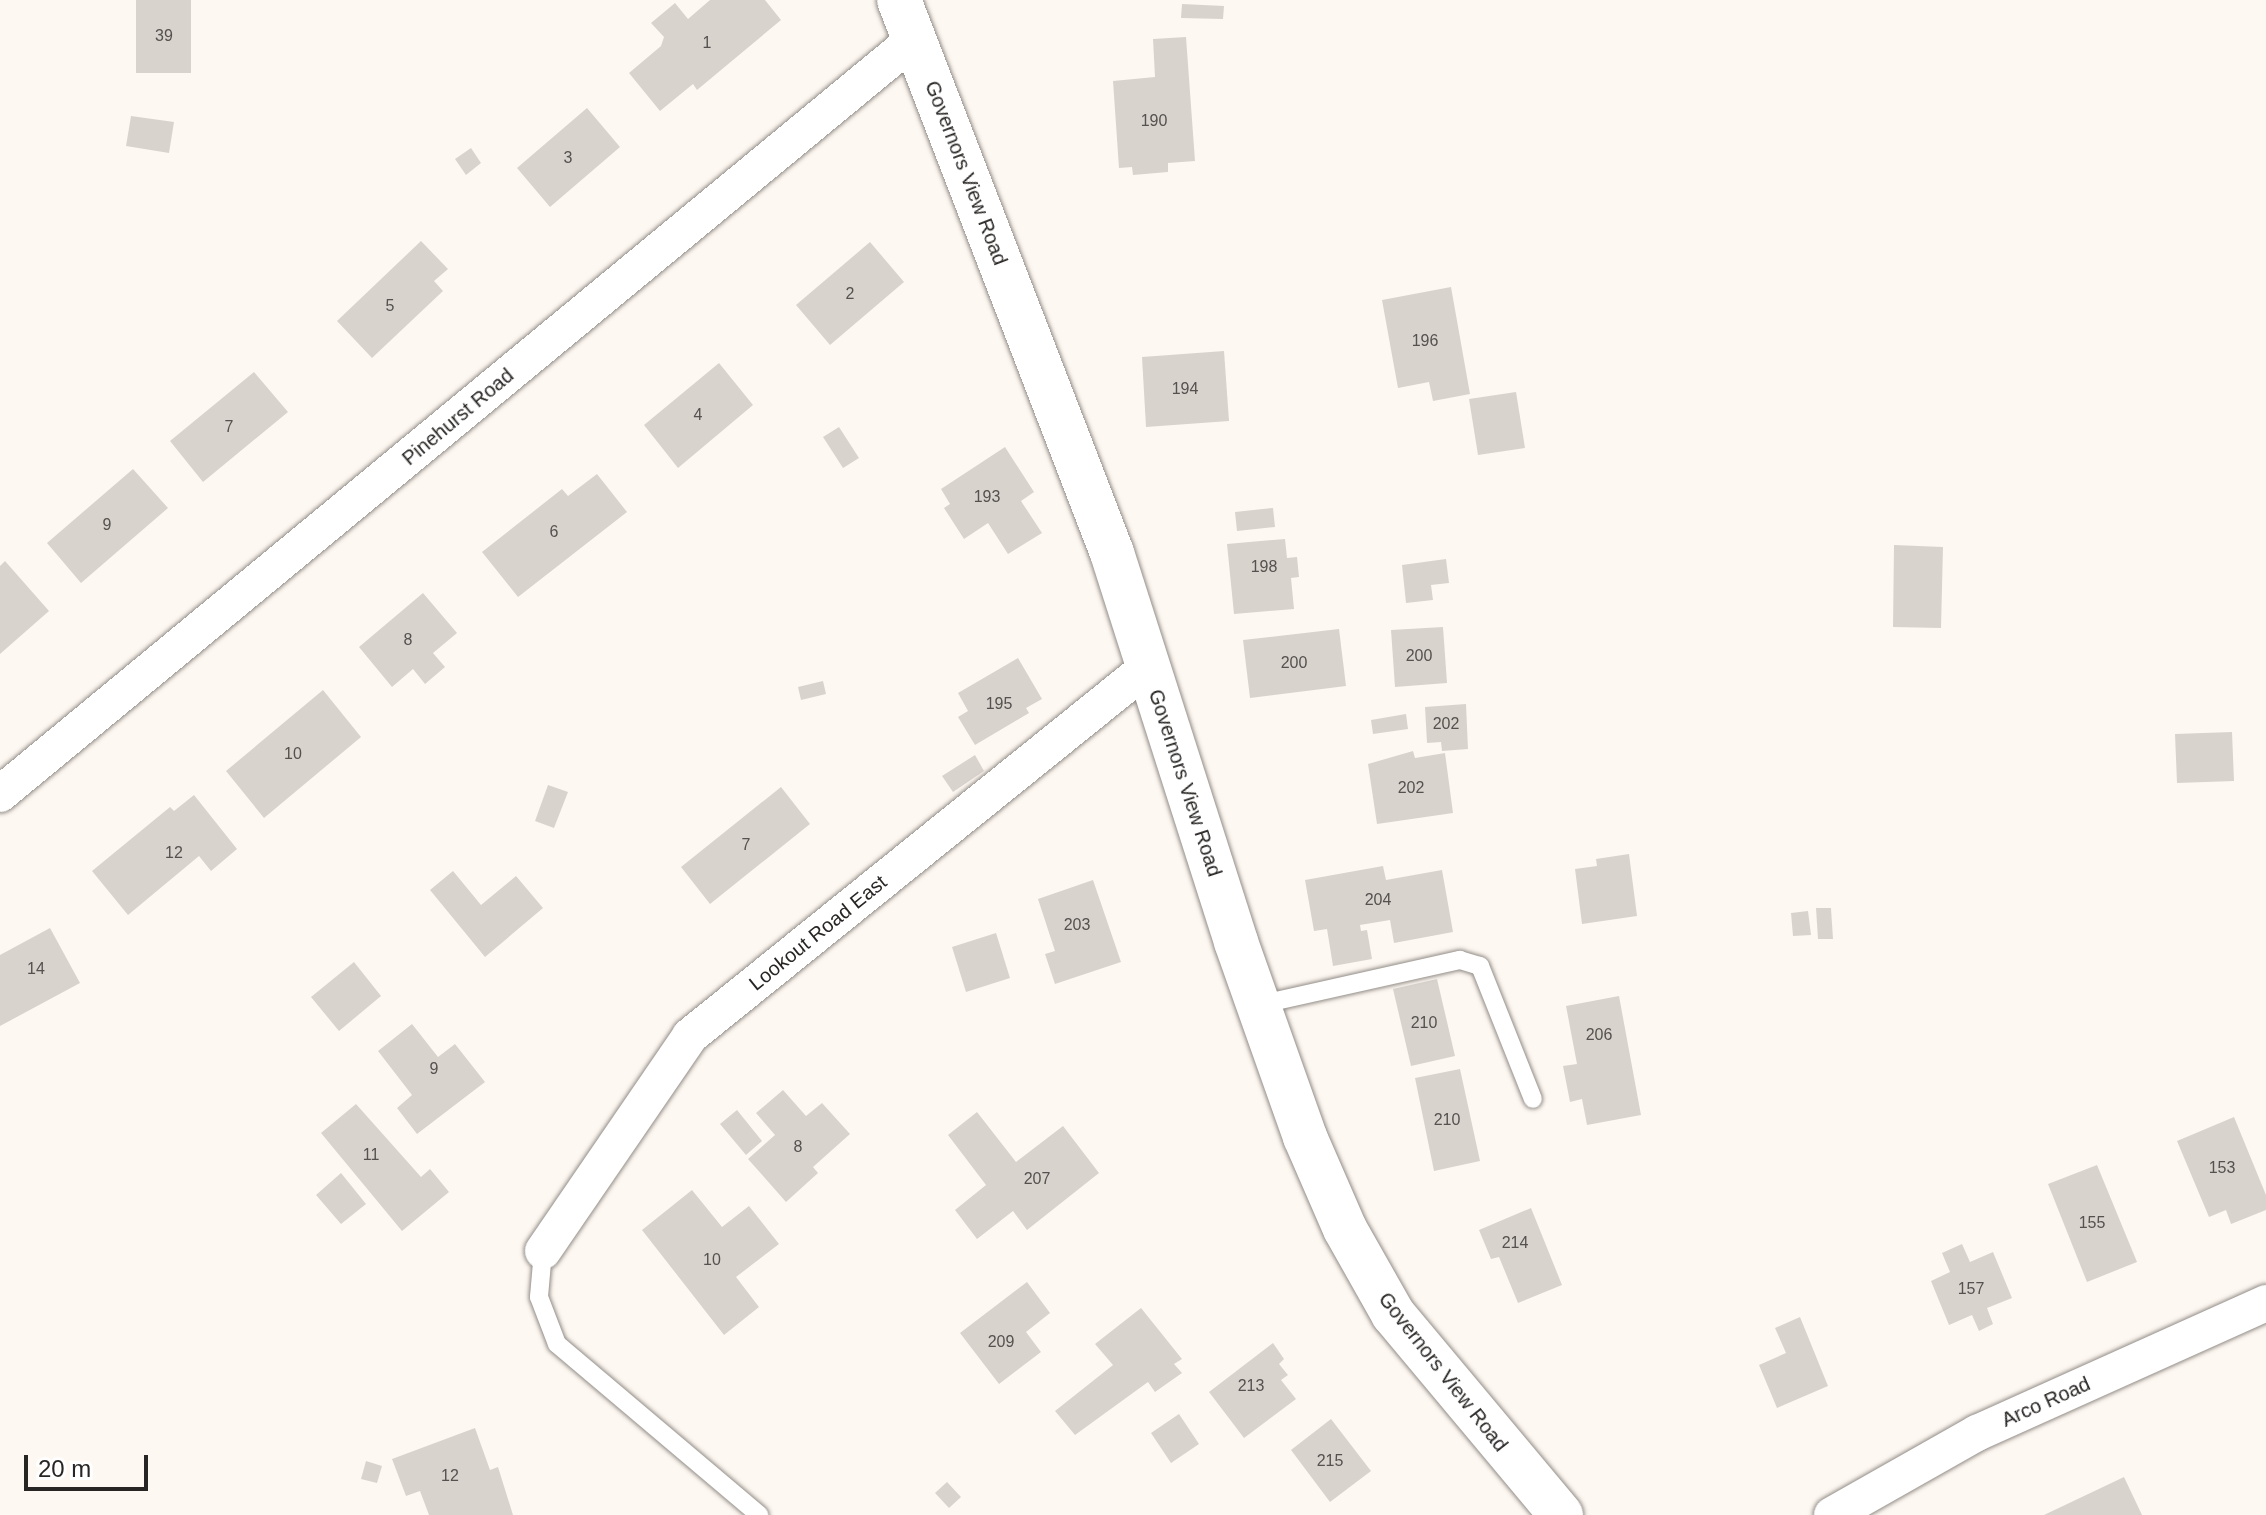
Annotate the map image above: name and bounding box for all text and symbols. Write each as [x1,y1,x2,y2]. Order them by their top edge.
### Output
house number: 39 [155,26,173,46]
house number: 1 [703,33,711,53]
street label: Governors View Road [920,78,1012,268]
house number: 190 [1141,111,1167,131]
house number: 3 [564,148,572,168]
house number: 2 [846,284,854,304]
house number: 5 [386,296,394,316]
house number: 196 [1412,331,1438,351]
street label: Pinehurst Road [397,363,519,471]
house number: 194 [1172,379,1198,399]
house number: 4 [694,405,702,425]
house number: 7 [225,417,233,437]
house number: 193 [974,487,1000,507]
house number: 9 [103,515,111,535]
house number: 6 [550,522,558,542]
house number: 198 [1251,557,1277,577]
house number: 8 [404,630,412,650]
house number: 200 [1406,646,1432,666]
house number: 200 [1281,653,1307,673]
street label: Governors View Road [1143,686,1227,880]
house number: 195 [986,694,1012,714]
house number: 202 [1433,714,1459,734]
house number: 10 [284,744,302,764]
house number: 202 [1398,778,1424,798]
house number: 7 [742,835,750,855]
house number: 12 [165,843,183,863]
street label: Lookout Road East [744,870,892,996]
house number: 204 [1365,890,1391,910]
house number: 203 [1064,915,1090,935]
house number: 14 [27,959,45,979]
house number: 210 [1411,1013,1437,1033]
house number: 206 [1586,1025,1612,1045]
house number: 9 [430,1059,438,1079]
house number: 210 [1434,1110,1460,1130]
house number: 8 [794,1137,802,1157]
house number: 11 [363,1145,379,1165]
house number: 153 [2209,1158,2235,1178]
house number: 207 [1024,1169,1050,1189]
house number: 155 [2079,1213,2105,1233]
house number: 214 [1502,1233,1528,1253]
house number: 10 [703,1250,721,1270]
house number: 157 [1958,1279,1984,1299]
street label: Governors View Road [1373,1288,1513,1456]
house number: 209 [988,1332,1014,1352]
street label: Arco Road [1998,1372,2094,1432]
house number: 213 [1238,1376,1264,1396]
scale bar [28,1439,152,1489]
house number: 215 [1317,1451,1343,1471]
text: 20 m [38,1455,91,1482]
house number: 12 [441,1466,459,1486]

